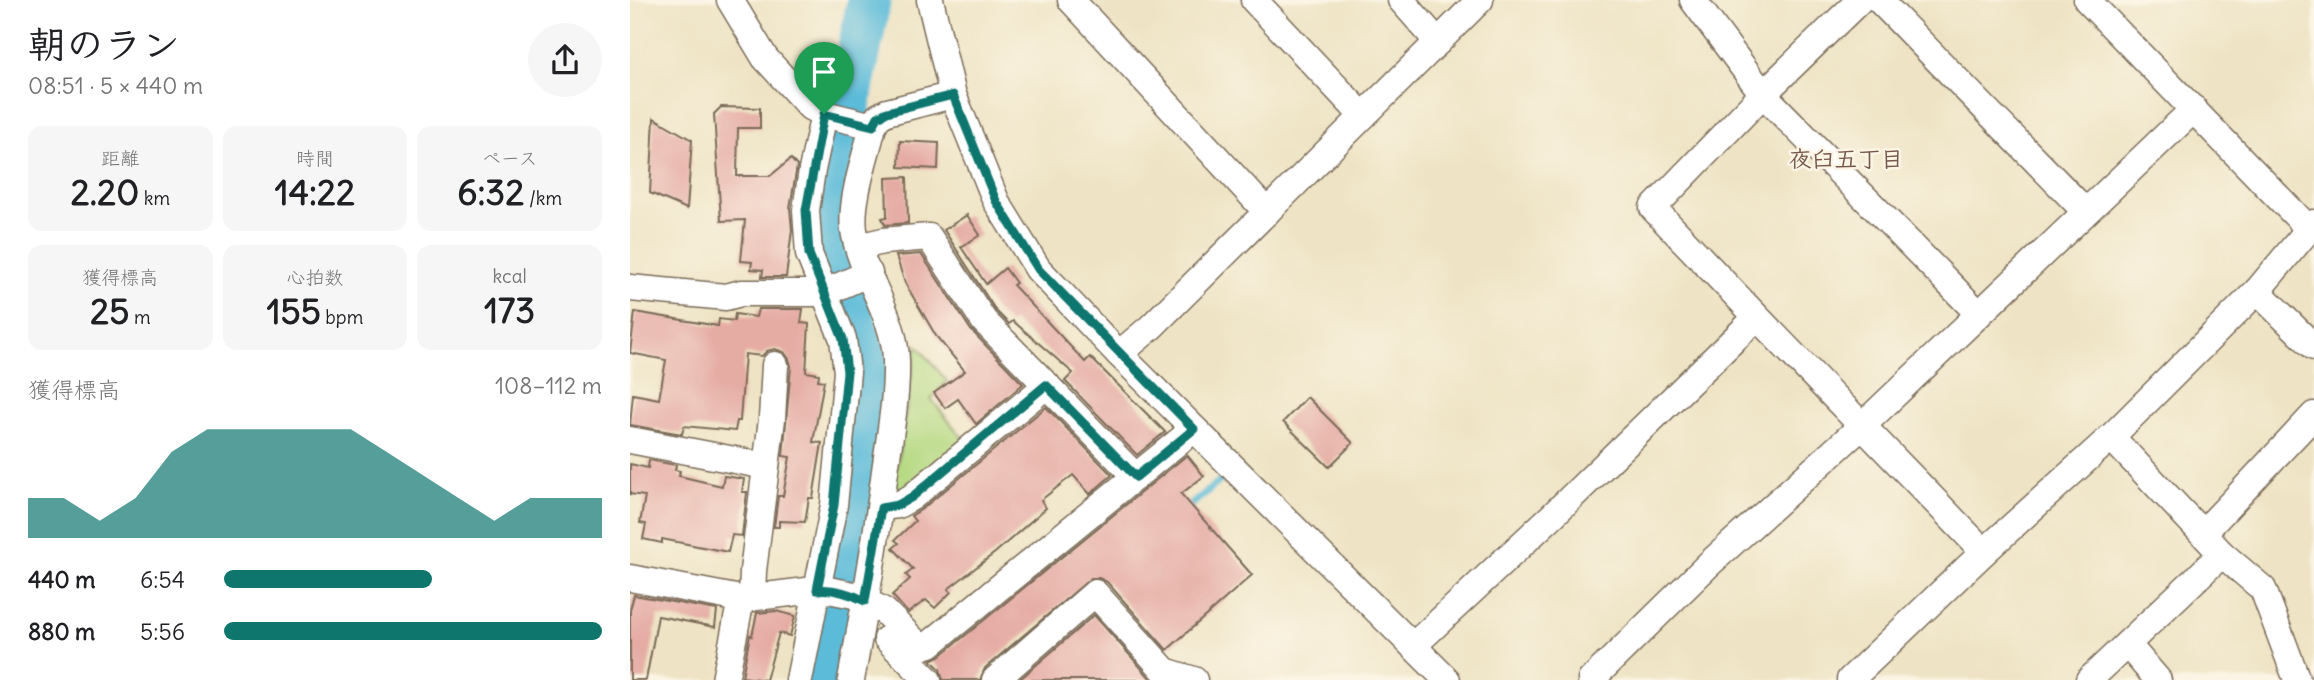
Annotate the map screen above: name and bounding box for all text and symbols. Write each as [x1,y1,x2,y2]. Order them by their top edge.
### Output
text: 朝のラン [28,21,180,68]
button: share [528,23,602,97]
pin [794,42,854,114]
icon: arrive [805,53,843,91]
text: 08:51 · 5 × 440 m [28,71,203,100]
district label: 夜臼五丁目 [1789,144,1904,173]
text: 距離 [101,146,139,170]
text: 時間 [296,146,334,170]
text: ペース [482,146,538,170]
text: 2.20 [71,170,139,214]
text: 14:22 [275,170,355,214]
text: 6:32 [457,170,524,214]
text: km [139,186,170,210]
text: /km [524,186,562,210]
text: kcal [493,264,527,288]
text: 獲得標高 [82,265,158,289]
text: 心拍数 [286,265,344,289]
text: 173 [484,288,535,332]
text: 25 [90,289,129,333]
text: 155 [267,289,321,333]
text: m [129,305,151,329]
text: bpm [321,305,363,329]
text: 108–112 m [495,371,602,400]
text: 獲得標高 [28,375,120,404]
text: 440 m [28,565,95,594]
text: 6:54 [140,565,185,594]
text: 880 m [28,617,95,646]
text: 5:56 [140,617,185,646]

